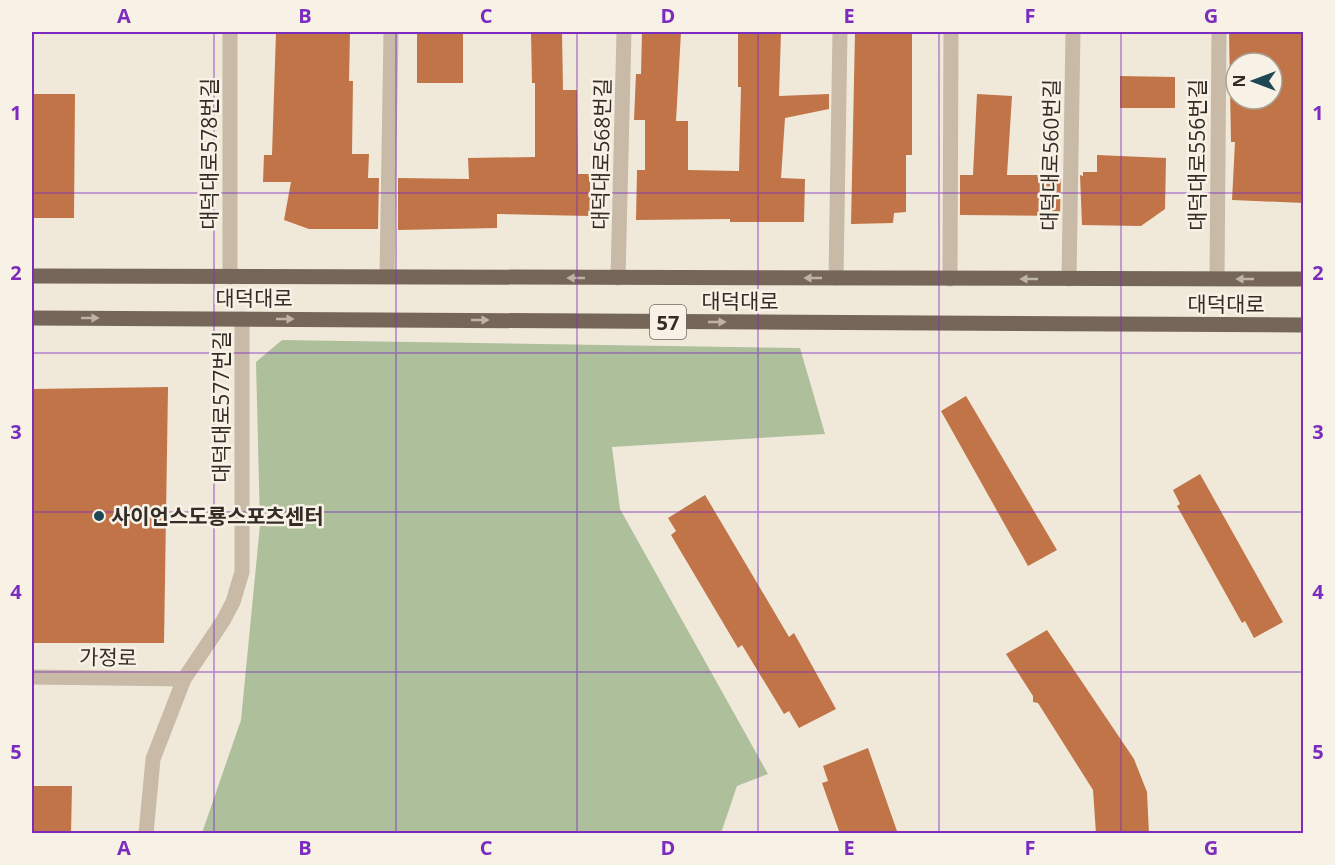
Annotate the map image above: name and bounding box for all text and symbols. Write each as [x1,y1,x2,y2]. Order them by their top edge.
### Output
text: A [117,2,131,29]
text: B [298,2,312,29]
text: C [480,2,493,29]
text: D [661,2,675,29]
text: E [843,2,855,29]
text: F [1025,2,1035,29]
text: G [1204,2,1218,29]
north arrow [1224,51,1284,111]
text: N [1228,74,1250,88]
street label: 대덕대로578번길 [195,78,223,230]
street label: 대덕대로568번길 [586,78,616,230]
street label: 대덕대로560번길 [1035,79,1065,231]
street label: 대덕대로556번길 [1183,79,1211,231]
text: 1 [10,99,22,126]
text: 1 [1312,99,1324,126]
text: 2 [10,259,22,286]
text: 2 [1312,259,1324,286]
one-way arrow [567,273,586,283]
one-way arrow [804,273,823,283]
one-way arrow [1020,274,1039,284]
one-way arrow [1236,274,1255,284]
street label: 대덕대로 [215,284,293,312]
street label: 대덕대로 [701,287,779,315]
street label: 대덕대로 [1187,290,1265,318]
road number: 57 [650,305,686,339]
one-way arrow [80,313,99,323]
one-way arrow [275,314,294,324]
one-way arrow [470,315,489,325]
one-way arrow [707,317,726,327]
street label: 대덕대로577번길 [207,331,235,483]
text: 3 [10,418,22,445]
text: 3 [1312,418,1324,445]
place label: 사이언스도룡스포츠센터 [111,502,324,530]
marker: 사이언스도룡스포츠센터 [92,509,106,523]
text: 4 [10,578,22,605]
text: 4 [1312,578,1324,605]
street label: 가정로 [79,642,137,672]
text: 5 [10,738,22,765]
text: 5 [1312,738,1324,765]
text: A [117,834,131,861]
text: B [298,834,312,861]
text: C [480,834,493,861]
text: D [661,834,675,861]
text: E [843,834,855,861]
text: F [1025,834,1035,861]
text: G [1204,834,1218,861]

